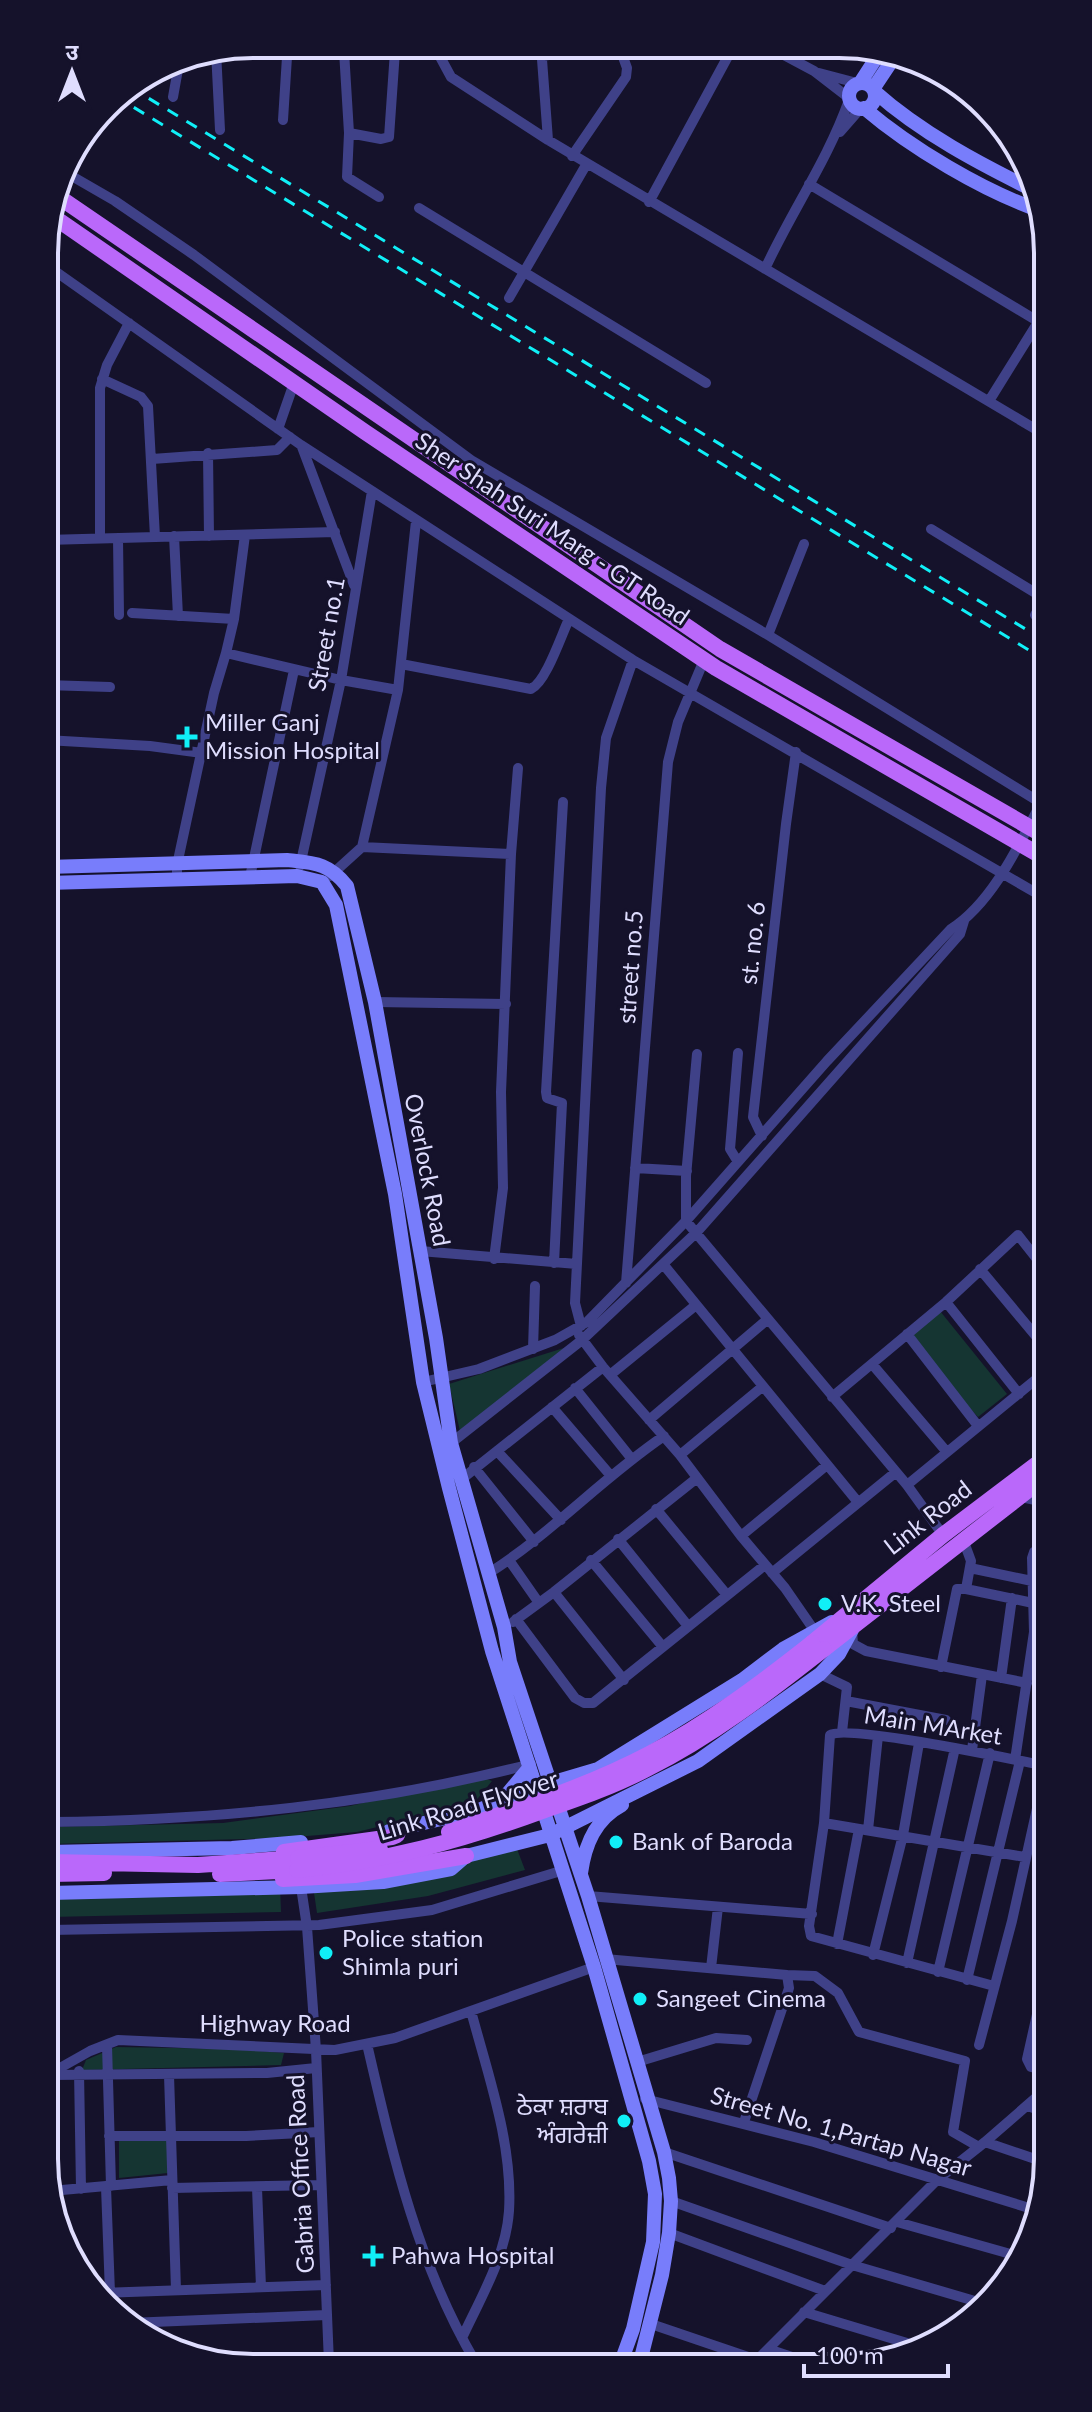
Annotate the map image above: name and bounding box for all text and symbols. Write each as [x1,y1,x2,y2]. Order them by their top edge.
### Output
north arrow [32,32,112,112]
text: उ [66,38,80,65]
street label: Sher Shah Suri Marg - GT Road [410,425,695,630]
street label: Street no.1 [301,574,350,693]
place label: Miller Ganj Mission Hospital [205,707,380,764]
marker: Miller Ganj Mission Hospital [176,726,198,748]
street label: st. no. 6 [733,900,770,986]
street label: street no.5 [611,909,648,1025]
street label: Overlock Road [399,1091,457,1249]
street label: Link Road [878,1474,977,1560]
place label: V.K. Steel [841,1588,941,1617]
marker: V.K. Steel [816,1595,834,1613]
street label: Main MArket [862,1699,1005,1750]
street label: Link Road Flyover [374,1763,561,1846]
place label: Bank of Baroda [632,1826,793,1855]
marker: Bank of Baroda [607,1833,625,1851]
place label: Police station Shimla puri [342,1923,483,1980]
marker: Police station Shimla puri [317,1944,335,1962]
place label: Sangeet Cinema [656,1983,826,2012]
marker: Sangeet Cinema [631,1990,649,2008]
street label: Highway Road [199,2008,351,2037]
street label: Gabria Office Road [280,2074,319,2274]
street label: Street No. 1,Partap Nagar [708,2079,975,2182]
place label: ਠੇਕਾ ਸ਼ਰਾਬ ਅੰਗਰੇਜ਼ੀ [516,2091,609,2148]
marker: ਠੇਕਾ ਸ਼ਰਾਬ ਅੰਗਰੇਜ਼ੀ [615,2112,633,2130]
place label: Pahwa Hospital [391,2240,554,2269]
marker: Pahwa Hospital [362,2245,384,2267]
scale bar [804,2328,948,2378]
text: 100 m [816,2340,884,2369]

